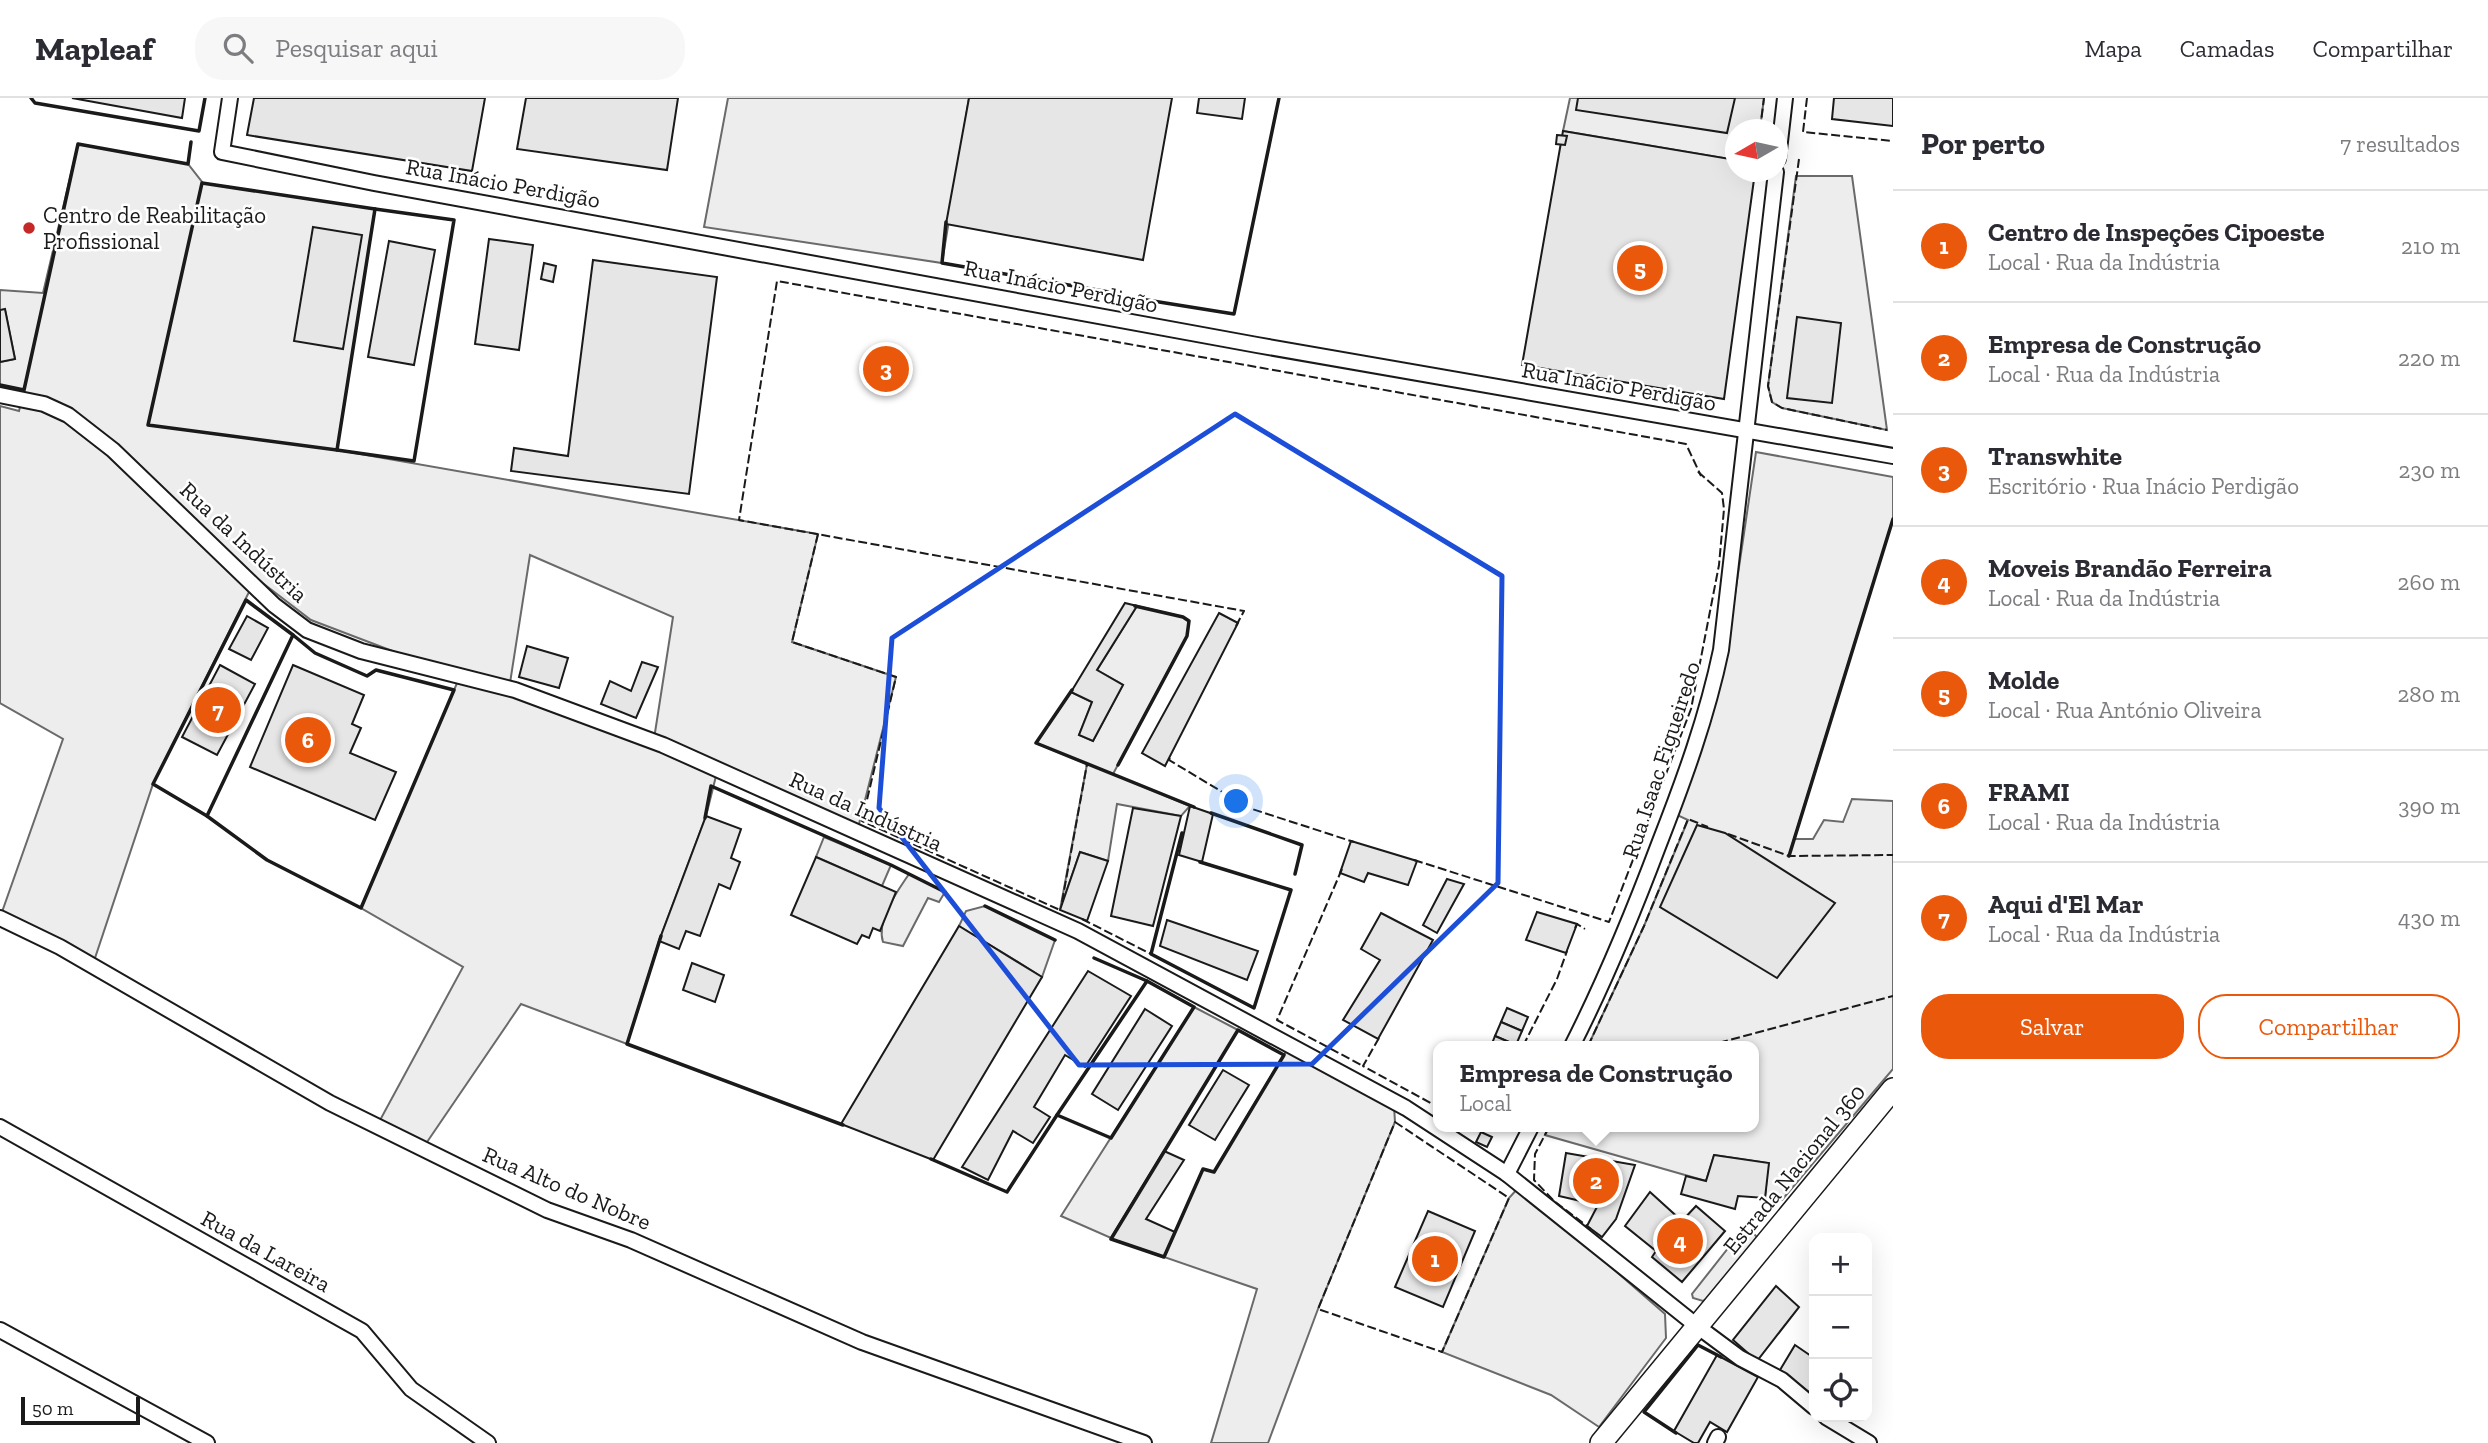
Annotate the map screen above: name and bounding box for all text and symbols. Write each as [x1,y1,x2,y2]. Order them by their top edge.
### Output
search box [195,17,685,80]
text: Mapleaf [35,29,153,68]
icon: search [219,29,257,67]
text: Pesquisar aqui [275,32,438,64]
text: Mapa [2084,34,2142,63]
text: Camadas [2180,34,2274,63]
text: Compartilhar [2312,34,2453,63]
north arrow [1725,119,1788,182]
text: Por perto [1921,126,2045,162]
text: 7 resultados [2340,130,2460,158]
street label: Rua Inácio Perdigão [404,152,602,214]
place label: Centro de Reabilitação Profissional [43,201,266,255]
text: Centro de Inspeções Cipoeste [1988,216,2325,248]
marker: Centro de Reabilitação Profissional [21,220,37,236]
text: 1 [1939,232,1949,260]
text: 210 m [2401,232,2460,260]
pin: 5 [1617,242,1663,294]
text: Local · Rua da Indústria [1988,248,2220,276]
street label: Rua Inácio Perdigão [962,253,1160,319]
text: Empresa de Construção [1988,328,2261,360]
pin: 3 [863,343,909,395]
text: 2 [1938,344,1950,372]
text: 220 m [2398,344,2460,372]
street label: Rua Inácio Perdigão [1520,355,1718,417]
text: Local · Rua da Indústria [1988,360,2220,388]
text: Transwhite [1988,440,2122,472]
text: 3 [1938,456,1950,484]
text: 230 m [2399,456,2460,484]
text: Escritório · Rua Inácio Perdigão [1988,472,2299,500]
street label: Rua da Indústria [174,476,314,608]
text: Moveis Brandão Ferreira [1988,552,2272,584]
text: 4 [1937,568,1951,596]
text: 260 m [2398,568,2460,596]
text: Local · Rua da Indústria [1988,584,2220,612]
street label: Rua Isaac Figueiredo [1616,658,1706,862]
text: Molde [1988,664,2059,696]
text: 5 [1938,680,1950,708]
text: 280 m [2397,680,2460,708]
pin: 7 [195,684,241,736]
text: Local · Rua António Oliveira [1988,696,2262,724]
pin: 6 [285,714,331,766]
street label: Rua da Indústria [785,765,947,857]
text: FRAMI [1988,776,2070,808]
your location [1219,784,1253,818]
text: 6 [1938,792,1950,820]
text: 390 m [2398,792,2460,820]
text: Local · Rua da Indústria [1988,808,2220,836]
text: Aqui d'El Mar [1988,888,2143,920]
text: 7 [1938,904,1950,932]
text: 430 m [2398,904,2460,932]
text: Local · Rua da Indústria [1988,920,2220,948]
button: Salvar [1921,994,2184,1059]
button: Compartilhar [2198,994,2460,1059]
popup [1433,1041,1759,1132]
text: Empresa de Construção [1460,1057,1732,1089]
street label: Estrada Nacional 360 [1717,1078,1871,1260]
text: Local [1460,1089,1512,1117]
street label: Rua Alto do Nobre [479,1140,655,1236]
pin: 2 [1573,1155,1619,1207]
street label: Rua da Lareira [196,1204,336,1298]
pin: 4 [1657,1215,1703,1267]
pin: 1 [1412,1233,1458,1285]
map controls [1809,1233,1872,1422]
button: + [1809,1233,1872,1296]
button: − [1809,1296,1872,1359]
button: locate [1809,1359,1872,1422]
scale bar [21,1394,140,1426]
text: 50 m [32,1397,73,1420]

